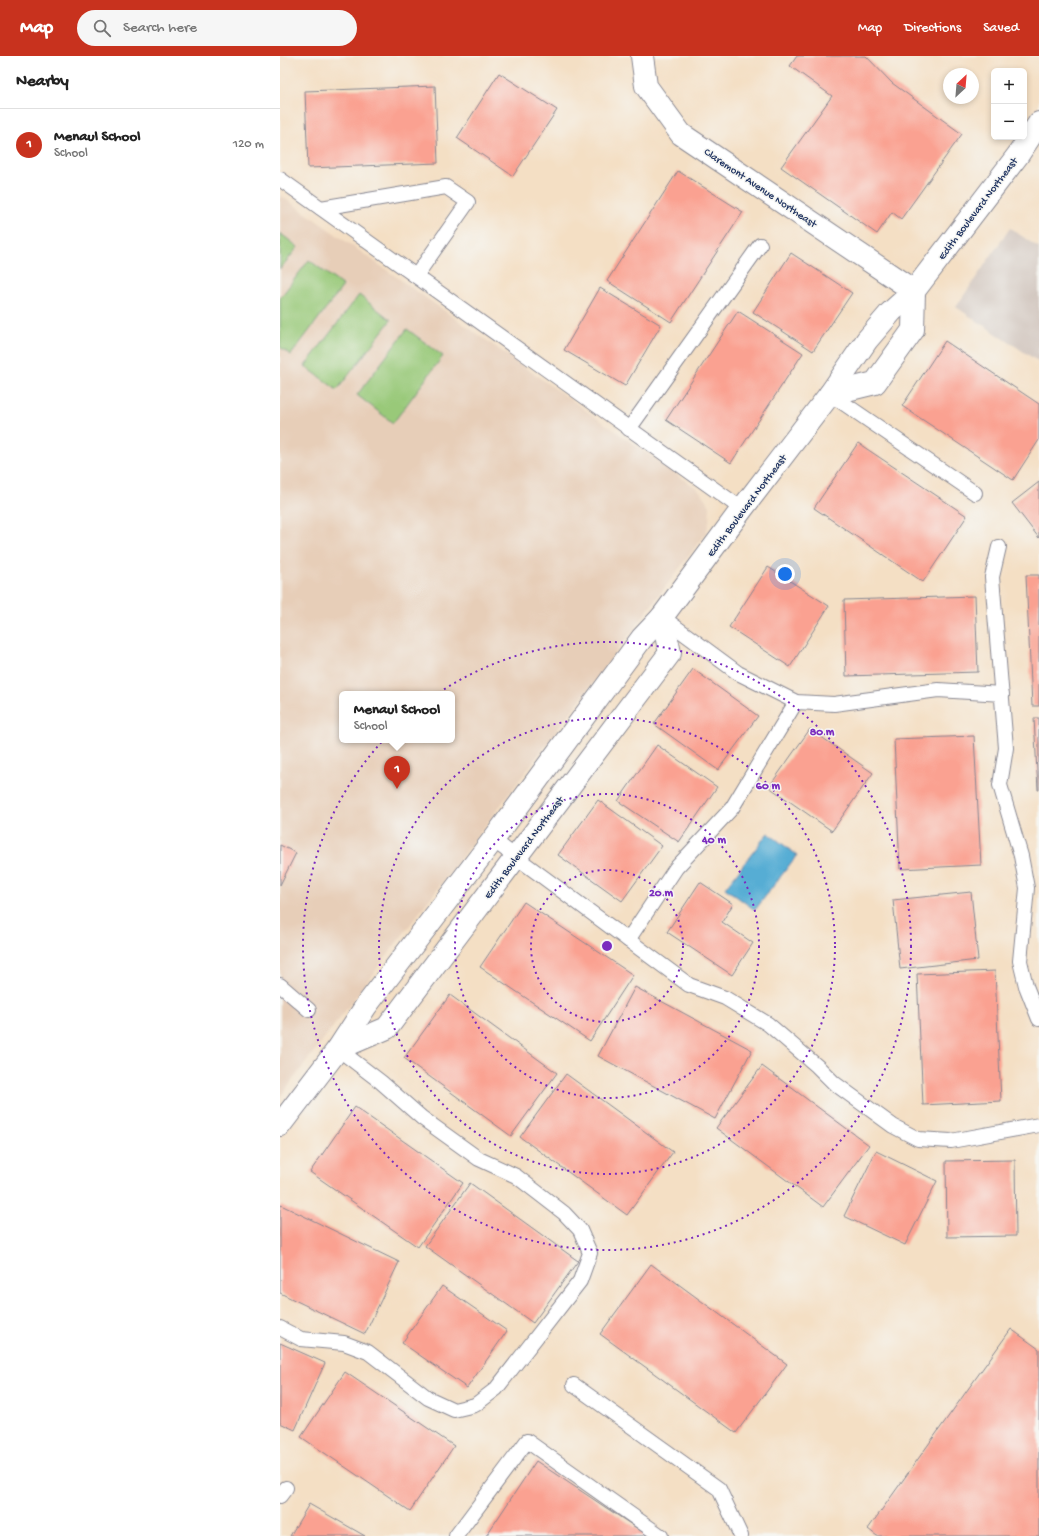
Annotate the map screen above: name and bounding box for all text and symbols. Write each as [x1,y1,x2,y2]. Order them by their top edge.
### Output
search box [77,10,357,46]
text: Map [20,17,53,40]
icon: search [91,17,113,39]
text: Search here [123,19,197,37]
text: Map [858,20,882,37]
text: Directions [904,20,961,37]
text: Saved [983,20,1019,37]
north arrow [943,68,979,104]
map controls [991,68,1027,140]
button: + [991,68,1027,104]
text: Nearby [16,72,69,92]
button: − [991,104,1027,140]
text: Menaul School [54,128,140,146]
text: 1 [26,137,32,152]
text: 120 m [233,137,264,152]
text: School [54,146,88,161]
street label: Claremont Avenue Northeast [701,146,820,232]
street label: Edith Boulevard Northeast [936,155,1022,263]
street label: Edith Boulevard Northeast [705,452,791,560]
your location [775,564,795,584]
popup [339,691,455,743]
text: Menaul School [354,701,440,719]
text: School [354,719,388,734]
text: 80 m [810,726,835,740]
pin: 1 [384,756,410,789]
text: 60 m [756,780,781,794]
street label: Edith Boulevard Northeast [482,794,568,902]
text: 40 m [701,834,726,848]
text: 20 m [649,887,674,901]
centre of rings [600,939,614,953]

